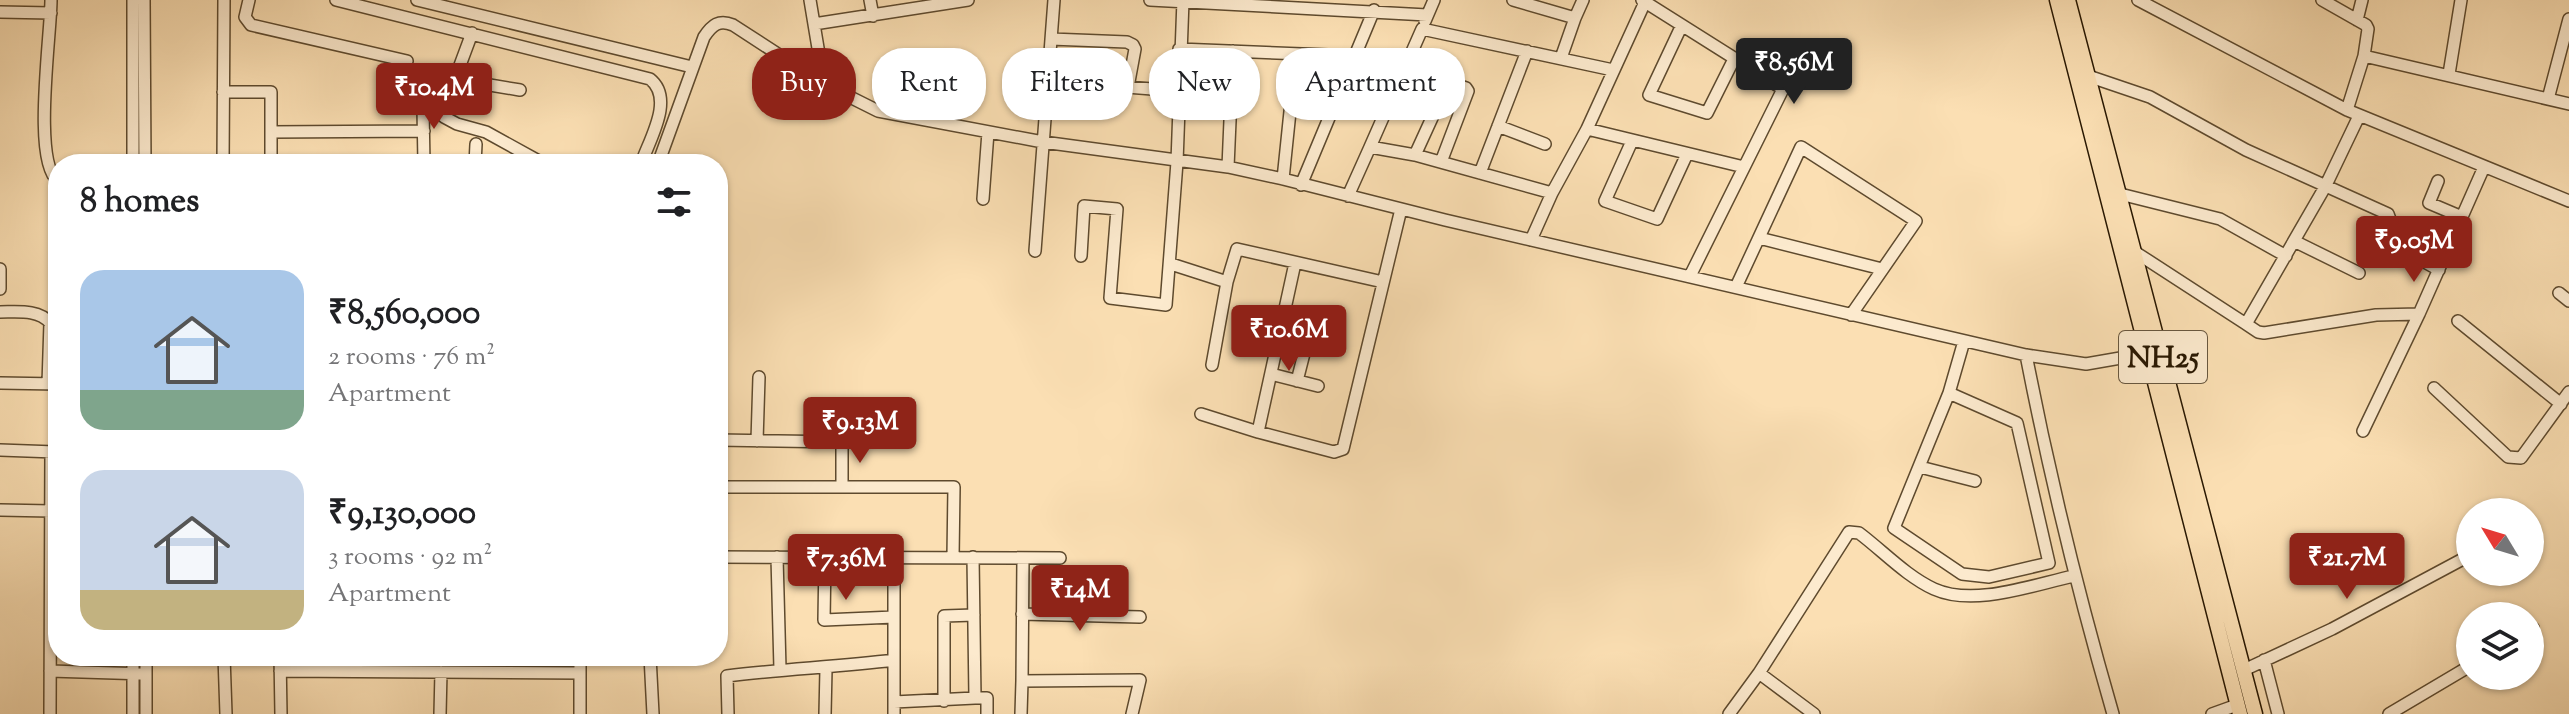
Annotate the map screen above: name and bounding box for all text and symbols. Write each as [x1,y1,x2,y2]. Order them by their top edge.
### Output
pin: ₹8.56M [1729,38,1859,106]
text: ₹8.56M [1754,45,1834,82]
chip: Buy [752,48,856,120]
chip: Rent [872,48,986,120]
chip: Filters [1002,48,1133,120]
chip: New [1149,48,1260,120]
chip: Apartment [1276,48,1465,120]
pin: ₹10.4M [369,63,499,131]
text: ₹10.4M [394,70,474,107]
text: 8 homes [80,178,199,227]
icon: filters [652,180,696,224]
pin: ₹9.05M [2349,216,2479,284]
text: ₹9.05M [2374,223,2454,260]
text: ₹8,560,000 [328,290,480,339]
icon: home [144,302,240,398]
pin: ₹10.6M [1224,305,1354,373]
text: ₹10.6M [1249,312,1329,349]
road number: NH25 [2119,331,2207,383]
text: 2 rooms · 76 m² [328,339,495,376]
text: Apartment [328,376,451,413]
pin: ₹9.13M [795,397,925,465]
text: ₹9.13M [821,404,899,441]
text: ₹9,130,000 [328,490,476,539]
north arrow [2456,498,2544,586]
map controls [2456,498,2544,690]
icon: home [144,502,240,598]
pin: ₹21.7M [2282,533,2412,601]
pin: ₹7.36M [781,534,911,602]
text: 3 rooms · 92 m² [328,539,492,576]
text: ₹21.7M [2308,540,2386,577]
text: ₹7.36M [806,541,886,578]
pin: ₹14M [1033,565,1127,633]
text: ₹14M [1050,572,1110,609]
text: Apartment [328,576,451,613]
button: layers [2456,602,2544,690]

